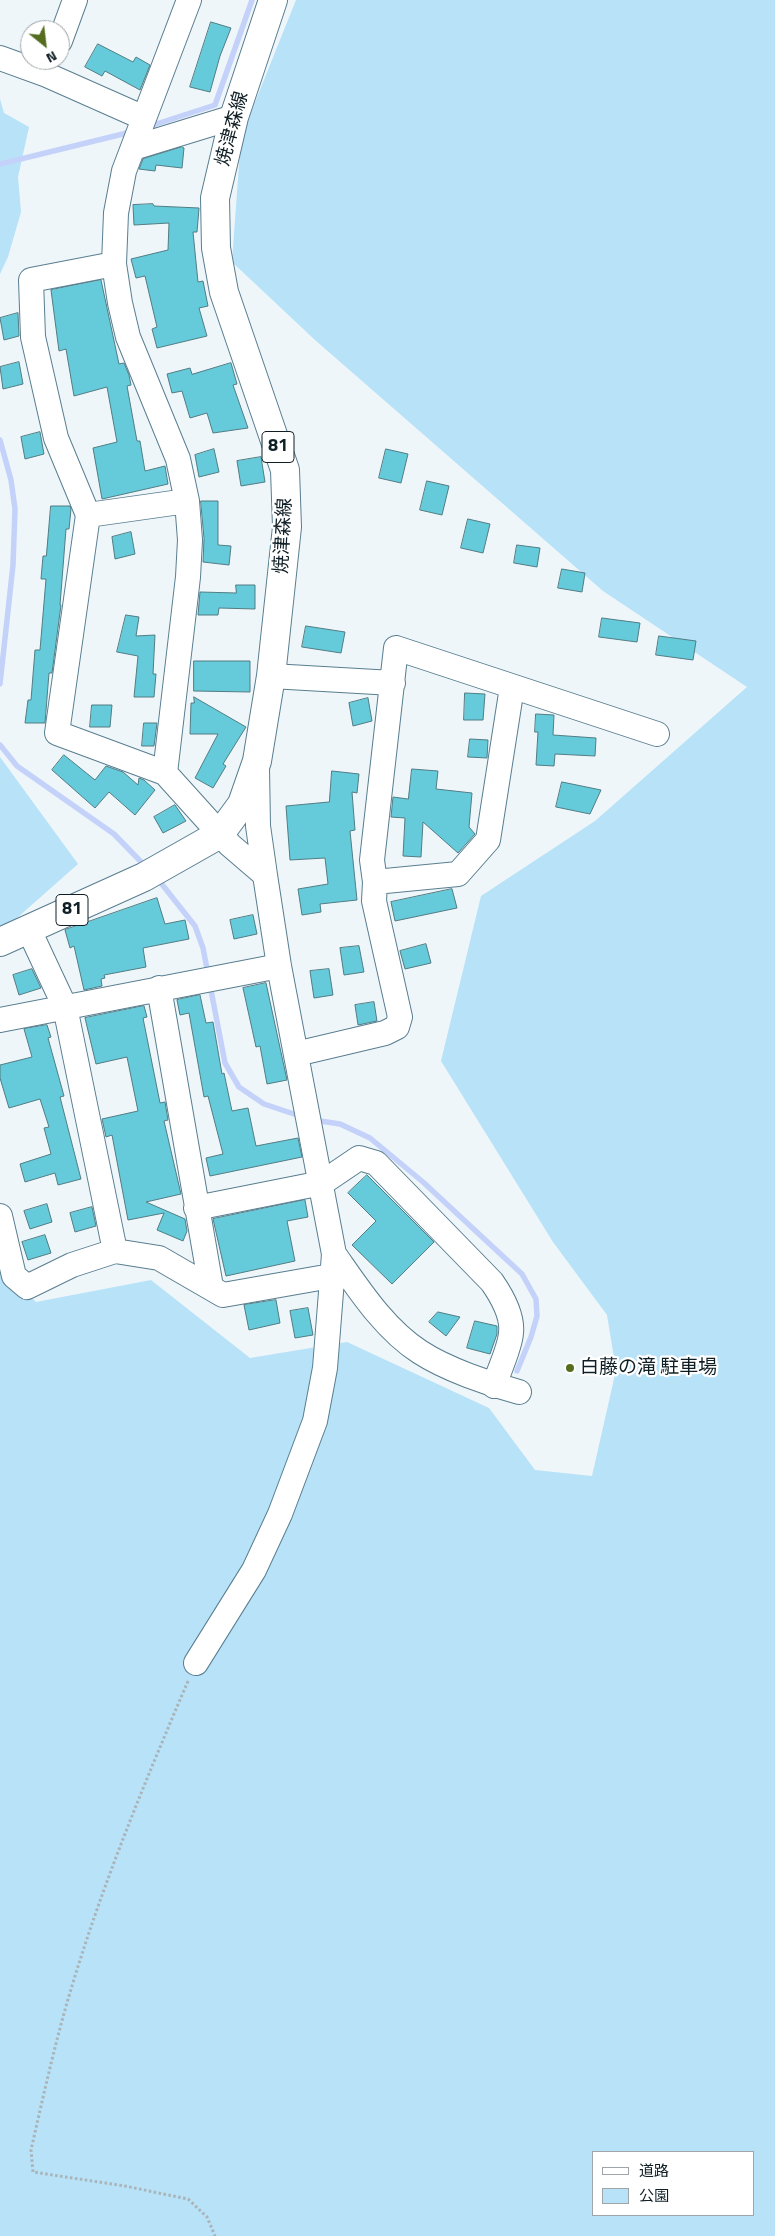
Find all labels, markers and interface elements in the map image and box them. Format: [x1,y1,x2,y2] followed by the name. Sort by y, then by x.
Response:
[20,20,70,70] north arrow
[43,46,61,69] text: N
[212,89,254,169] street label: 焼津森線
[262,432,294,462] road number: 81
[271,497,297,575] street label: 焼津森線
[56,894,88,926] road number: 81
[580,1357,717,1379] place label: 白藤の滝 駐車場
[564,1362,576,1374] marker: 白藤の滝 駐車場
[592,2151,755,2216] legend
[639,2159,669,2182] text: 道路
[639,2184,669,2207] text: 公園

